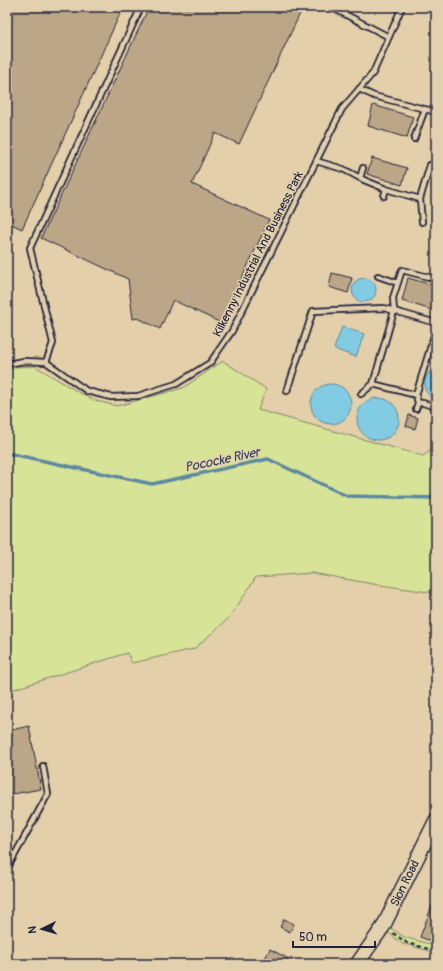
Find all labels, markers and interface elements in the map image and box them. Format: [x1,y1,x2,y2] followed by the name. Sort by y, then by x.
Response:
[210,169,307,340] street label: Kilkenny Industrial And Business Park
[183,444,263,476] water label: Pococke River
[387,858,423,909] street label: Sion Road
[22,909,62,949] north arrow
[293,923,375,949] scale bar
[26,925,39,934] text: N
[299,930,327,945] text: 50 m

